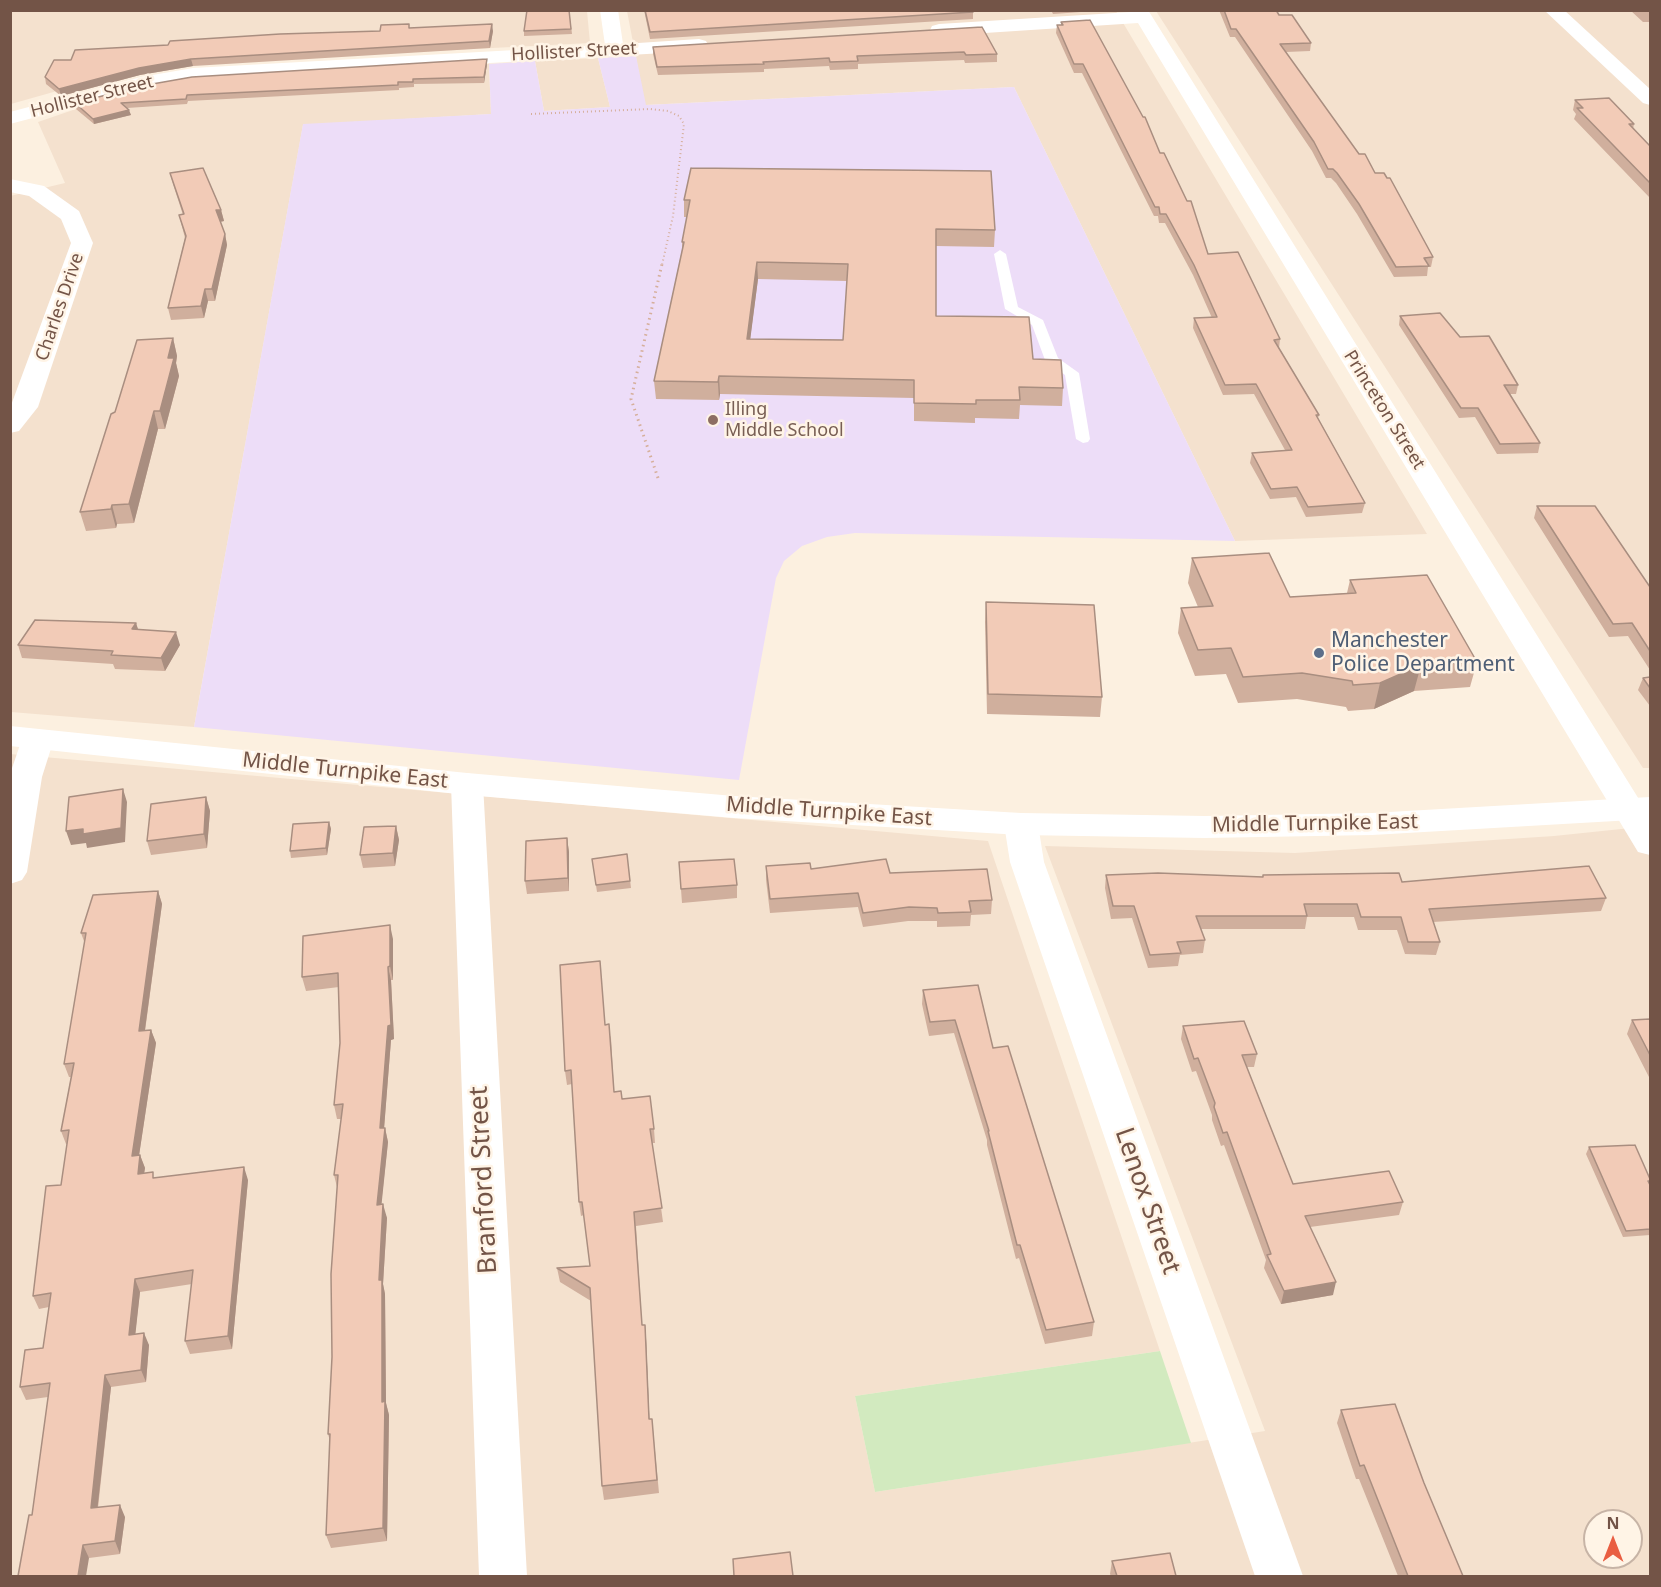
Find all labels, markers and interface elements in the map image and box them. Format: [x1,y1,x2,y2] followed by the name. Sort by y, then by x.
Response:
[511,38,637,66] street label: Hollister Street
[28,71,156,123] street label: Hollister Street
[31,250,89,364] street label: Charles Drive
[1339,346,1429,474] street label: Princeton Street
[725,399,844,442] place label: Illing Middle School
[706,413,720,427] marker: Illing Middle School
[1331,628,1515,678] place label: Manchester Police Department
[1312,646,1326,660] marker: Manchester Police Department
[241,748,449,794] street label: Middle Turnpike East
[725,792,933,832] street label: Middle Turnpike East
[1212,810,1418,838] street label: Middle Turnpike East
[464,1085,504,1275] street label: Branford Street
[1107,1124,1187,1278] street label: Lenox Street
[1583,1509,1643,1569] north arrow
[1606,1512,1620,1534] text: N

